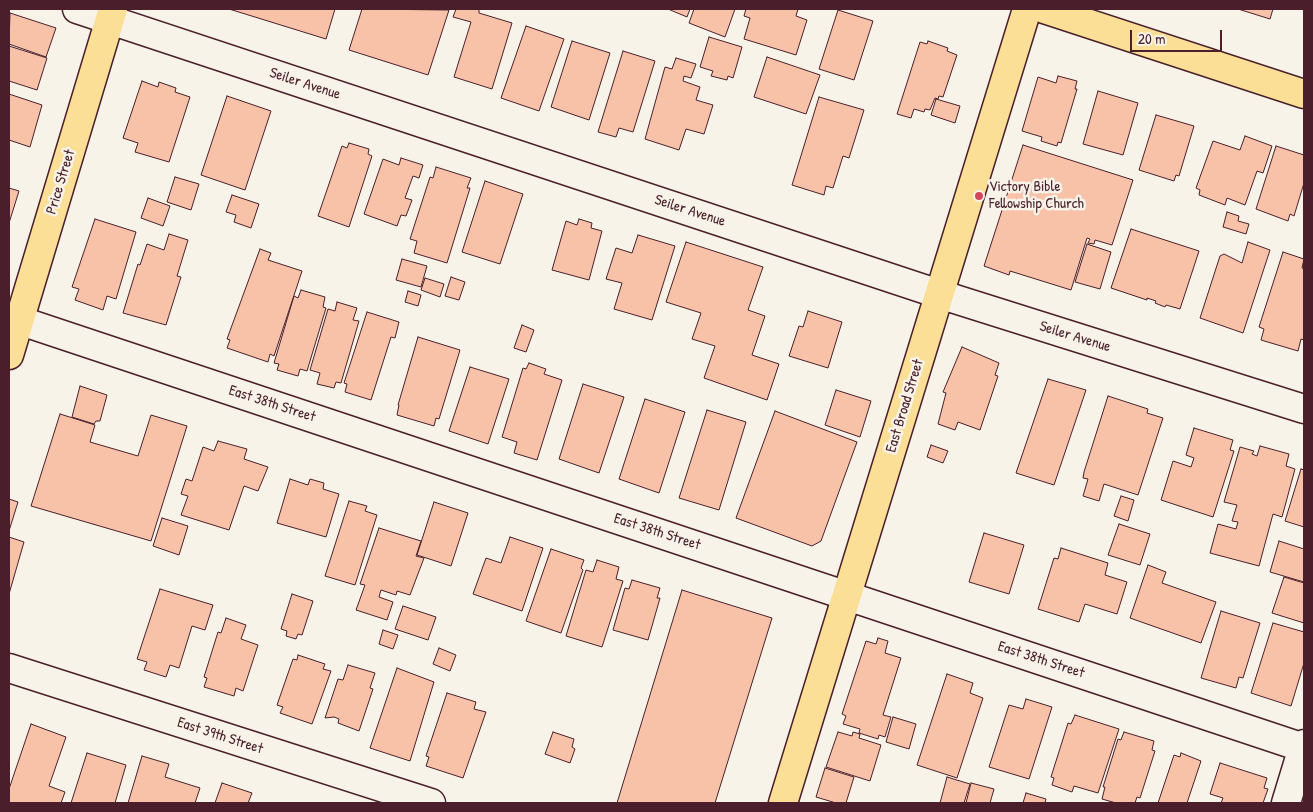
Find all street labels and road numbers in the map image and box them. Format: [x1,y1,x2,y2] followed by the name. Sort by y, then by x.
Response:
[267,64,343,104] street label: Seiler Avenue
[43,148,79,216] street label: Price Street
[652,191,728,231] street label: Seiler Avenue
[1037,318,1113,356] street label: Seiler Avenue
[882,357,928,455] street label: East Broad Street
[226,382,318,426] street label: East 38th Street
[611,510,703,554] street label: East 38th Street
[995,638,1087,682] street label: East 38th Street
[175,714,265,758] street label: East 39th Street

